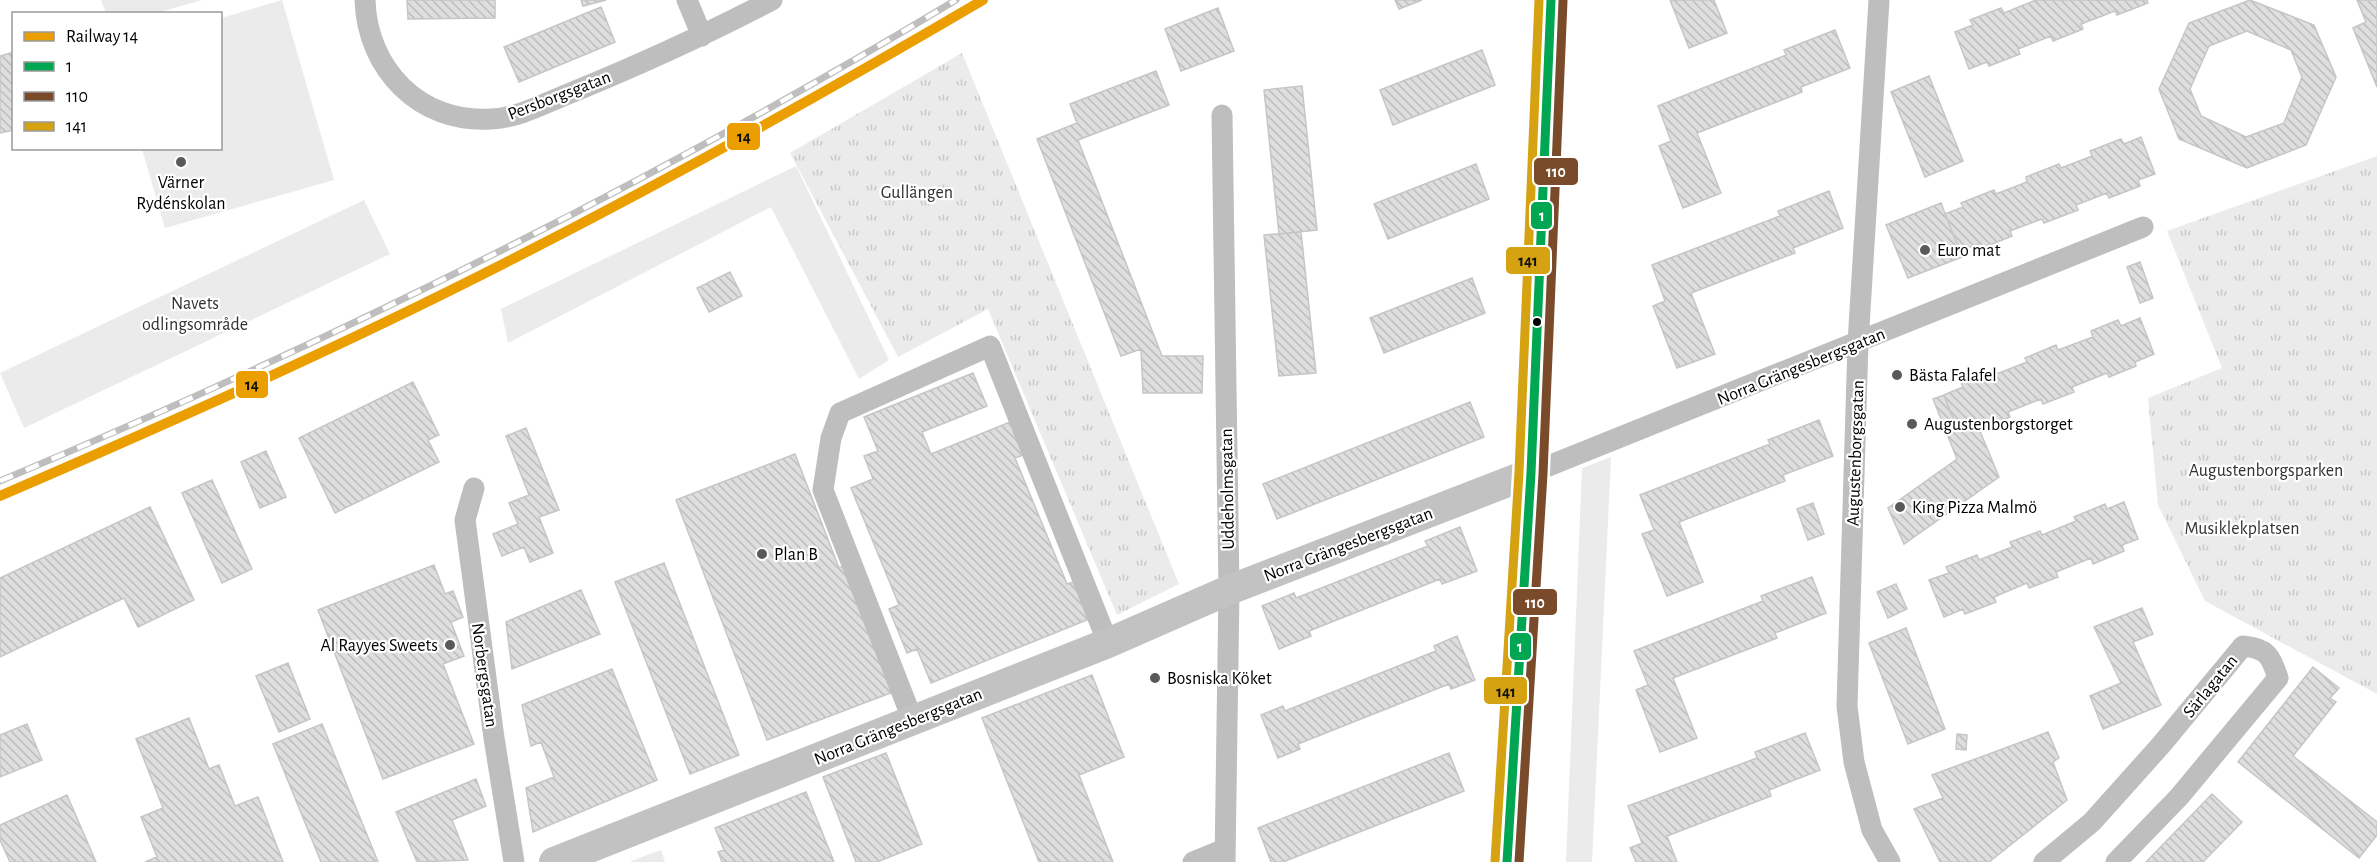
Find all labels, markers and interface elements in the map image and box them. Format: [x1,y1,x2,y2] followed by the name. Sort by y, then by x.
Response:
[12,12,222,150] legend
[66,28,139,46] text: Railway 14
[66,58,72,76] text: 1
[505,68,613,124] street label: Persborgsgatan
[66,88,88,106] text: 110
[66,118,87,136] text: 141
[726,122,761,151] line badge: 14
[737,129,751,145] text: 14
[174,155,188,169] marker: Värner Rydénskolan
[1533,157,1579,186] line badge: 110
[1546,164,1566,180] text: 110
[136,174,226,213] place label: Värner Rydénskolan
[881,184,953,202] park label: Gullängen
[1530,201,1553,230] line badge: 1
[1539,208,1545,224] text: 1
[1937,242,2001,260] place label: Euro mat
[1918,243,1932,257] marker: Euro mat
[1505,246,1551,275] line badge: 141
[1518,253,1538,269] text: 141
[142,295,248,334] park label: Navets odlingsområde
[1531,316,1543,328] unlabelled marker
[1715,325,1888,409] street label: Norra Grängesbergsgatan
[1909,367,1997,385] place label: Bästa Falafel
[1890,368,1904,382] marker: Bästa Falafel
[235,370,269,399] line badge: 14
[245,377,259,393] text: 14
[1844,380,1868,526] street label: Augustenborgsgatan
[1924,416,2073,434] place label: Augustenborgstorget
[1905,417,1919,431] marker: Augustenborgstorget
[1218,428,1238,550] street label: Uddeholmsgatan
[2189,462,2343,480] park label: Augustenborgsparken
[1912,499,2037,517] place label: King Pizza Malmö
[1893,500,1907,514] marker: King Pizza Malmö
[1261,504,1435,585] street label: Norra Grängesbergsgatan
[2184,520,2300,538] park label: Musiklekplatsen
[774,546,818,564] place label: Plan B
[755,547,769,561] marker: Plan B
[1512,588,1558,616] line badge: 110
[1525,595,1545,611] text: 110
[468,622,500,728] street label: Norbergsgatan
[1509,632,1532,661] line badge: 1
[320,637,438,655] place label: Al Rayyes Sweets
[443,638,457,652] marker: Al Rayyes Sweets
[1517,639,1523,655] text: 1
[2180,652,2241,721] street label: Särlagatan
[1167,670,1272,688] place label: Bosniska Köket
[1148,671,1162,685] marker: Bosniska Köket
[1483,676,1528,705] line badge: 141
[1496,684,1516,700] text: 141
[812,685,985,769] street label: Norra Grängesbergsgatan

